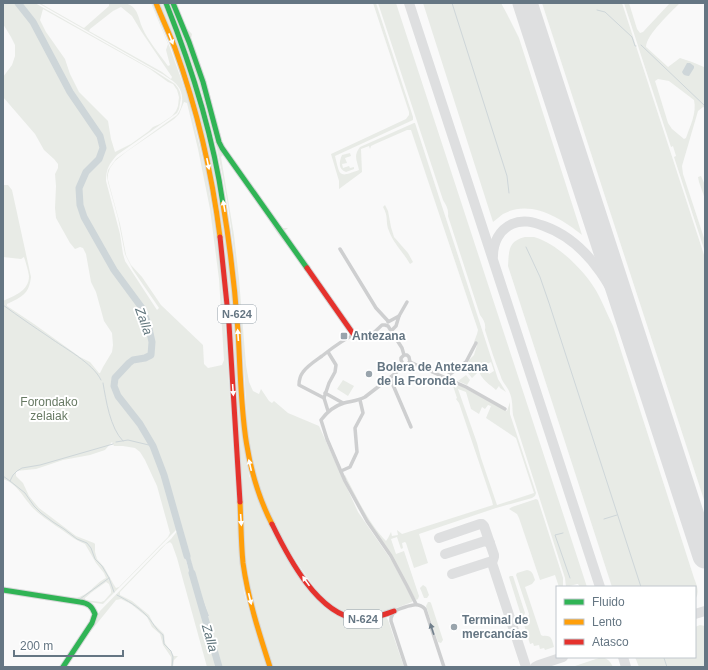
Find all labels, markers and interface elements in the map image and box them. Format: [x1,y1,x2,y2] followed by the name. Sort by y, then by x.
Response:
[169,34,175,46] one-way arrow
[205,158,211,170] one-way arrow
[221,200,227,212] one-way arrow
[132,304,156,337] water label: Zalla
[218,305,256,323] road number: N-624
[234,329,241,341] one-way arrow
[352,329,406,343] place label: Antezana
[339,331,349,341] marker: Antezana
[377,360,488,388] place label: Bolera de Antezana de la Foronda
[364,369,374,379] marker: Bolera de Antezana de la Foronda
[229,384,236,396] one-way arrow
[20,395,78,423] park label: Forondako zelaiak
[246,458,252,471] one-way arrow
[237,514,244,526] one-way arrow
[302,575,310,586] one-way arrow
[556,586,696,658] legend
[247,593,253,605] one-way arrow
[592,595,625,609] text: Fluido
[344,610,382,628] road number: N-624
[462,613,529,641] place label: Terminal de mercancías
[592,615,622,629] text: Lento
[199,621,221,654] water label: Zalla
[449,622,459,632] marker: Terminal de mercancías
[429,623,435,635] one-way arrow
[14,632,123,658] scale bar
[592,635,629,649] text: Atasco
[20,639,53,653] text: 200 m

